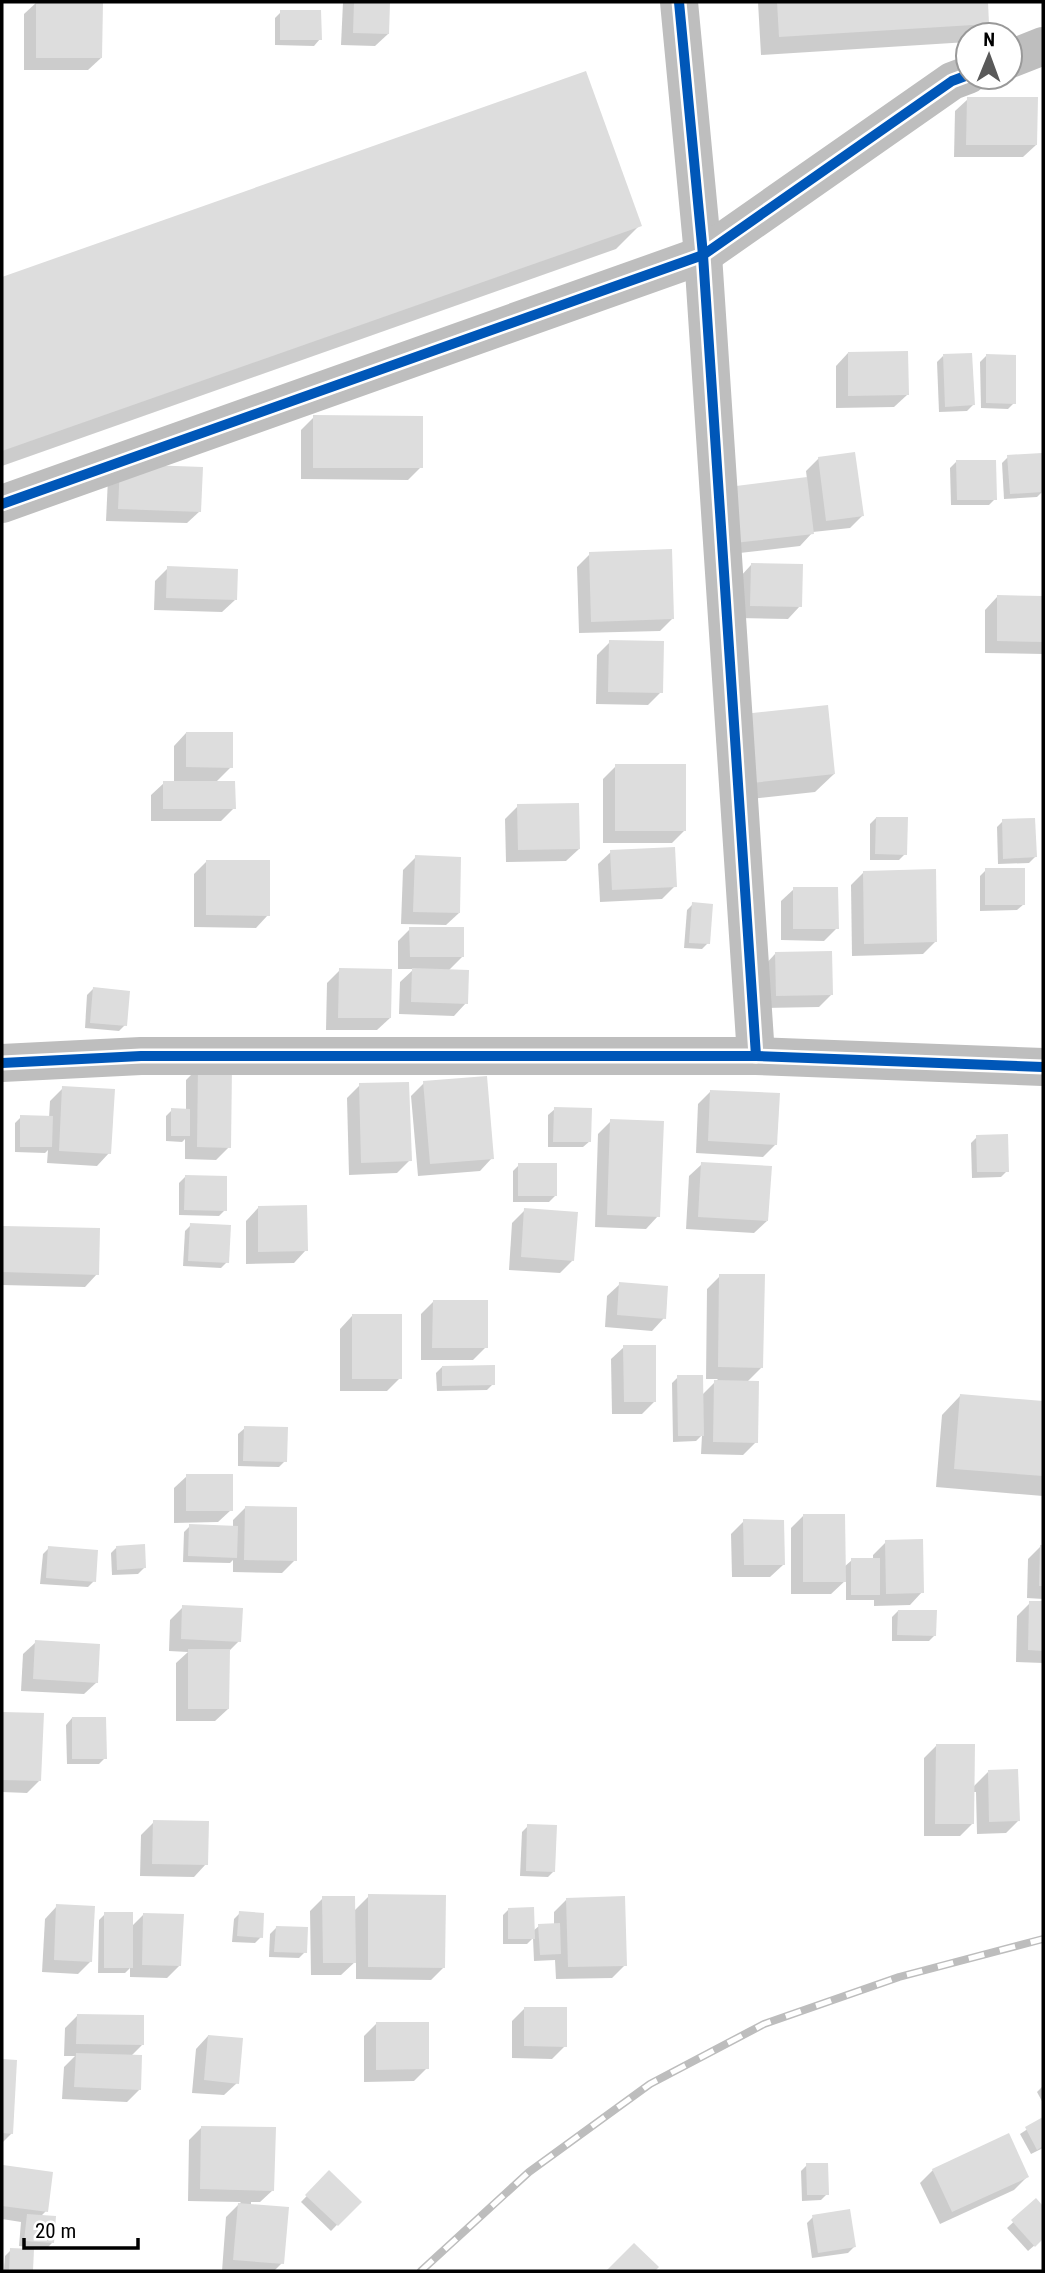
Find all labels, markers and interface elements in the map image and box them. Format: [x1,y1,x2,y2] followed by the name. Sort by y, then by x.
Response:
[954,21,1024,91] north arrow
[983,28,995,51] text: N
[24,2206,138,2250] scale bar
[35,2219,76,2243] text: 20 m

